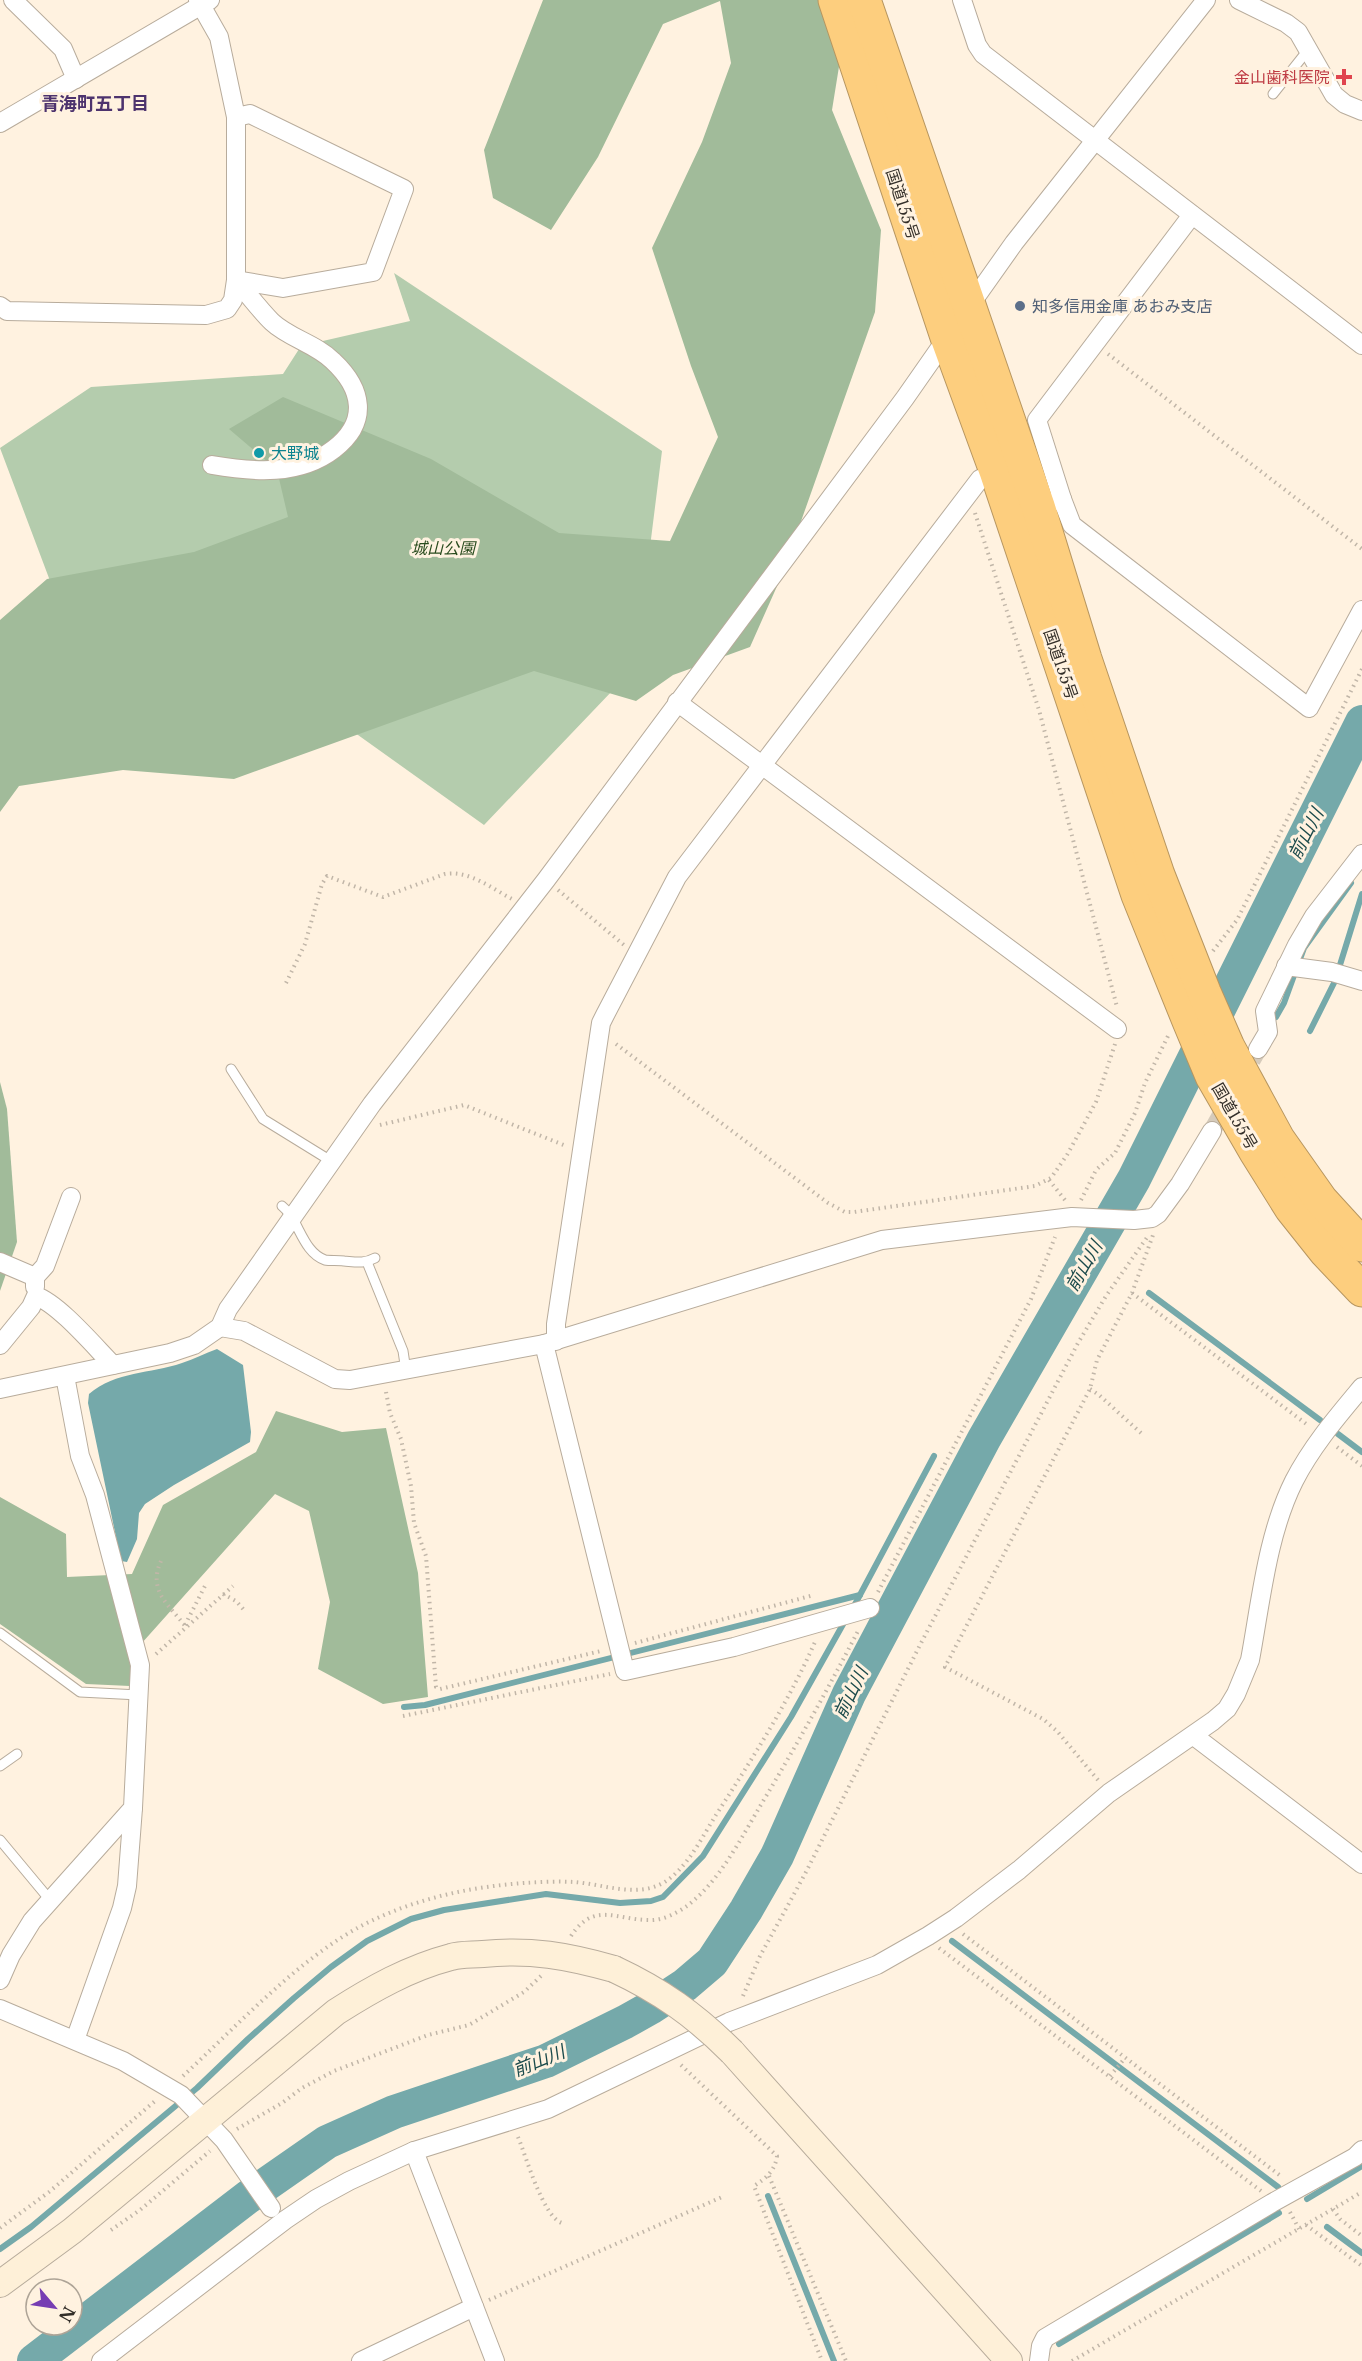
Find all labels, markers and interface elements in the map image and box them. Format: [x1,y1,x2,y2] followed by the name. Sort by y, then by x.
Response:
[1234,67,1330,87] place label: 金山歯科医院
[1335,68,1353,86] marker: 金山歯科医院
[41,93,149,115] district label: 青海町五丁目
[882,166,924,242] street label: 国道155号
[1032,296,1213,316] place label: 知多信用金庫 あおみ支店
[1013,299,1027,313] marker: 知多信用金庫 あおみ支店
[271,443,319,463] place label: 大野城
[252,446,266,460] marker: 大野城
[411,538,477,558] park label: 城山公園
[1040,626,1082,702] street label: 国道155号
[1284,803,1329,863] water label: 前山川
[1208,1079,1262,1153] street label: 国道155号
[1061,1235,1108,1295] water label: 前山川
[829,1662,874,1722] water label: 前山川
[510,2040,570,2081] water label: 前山川
[24,2277,84,2337] north arrow
[55,2303,80,2326] text: N

